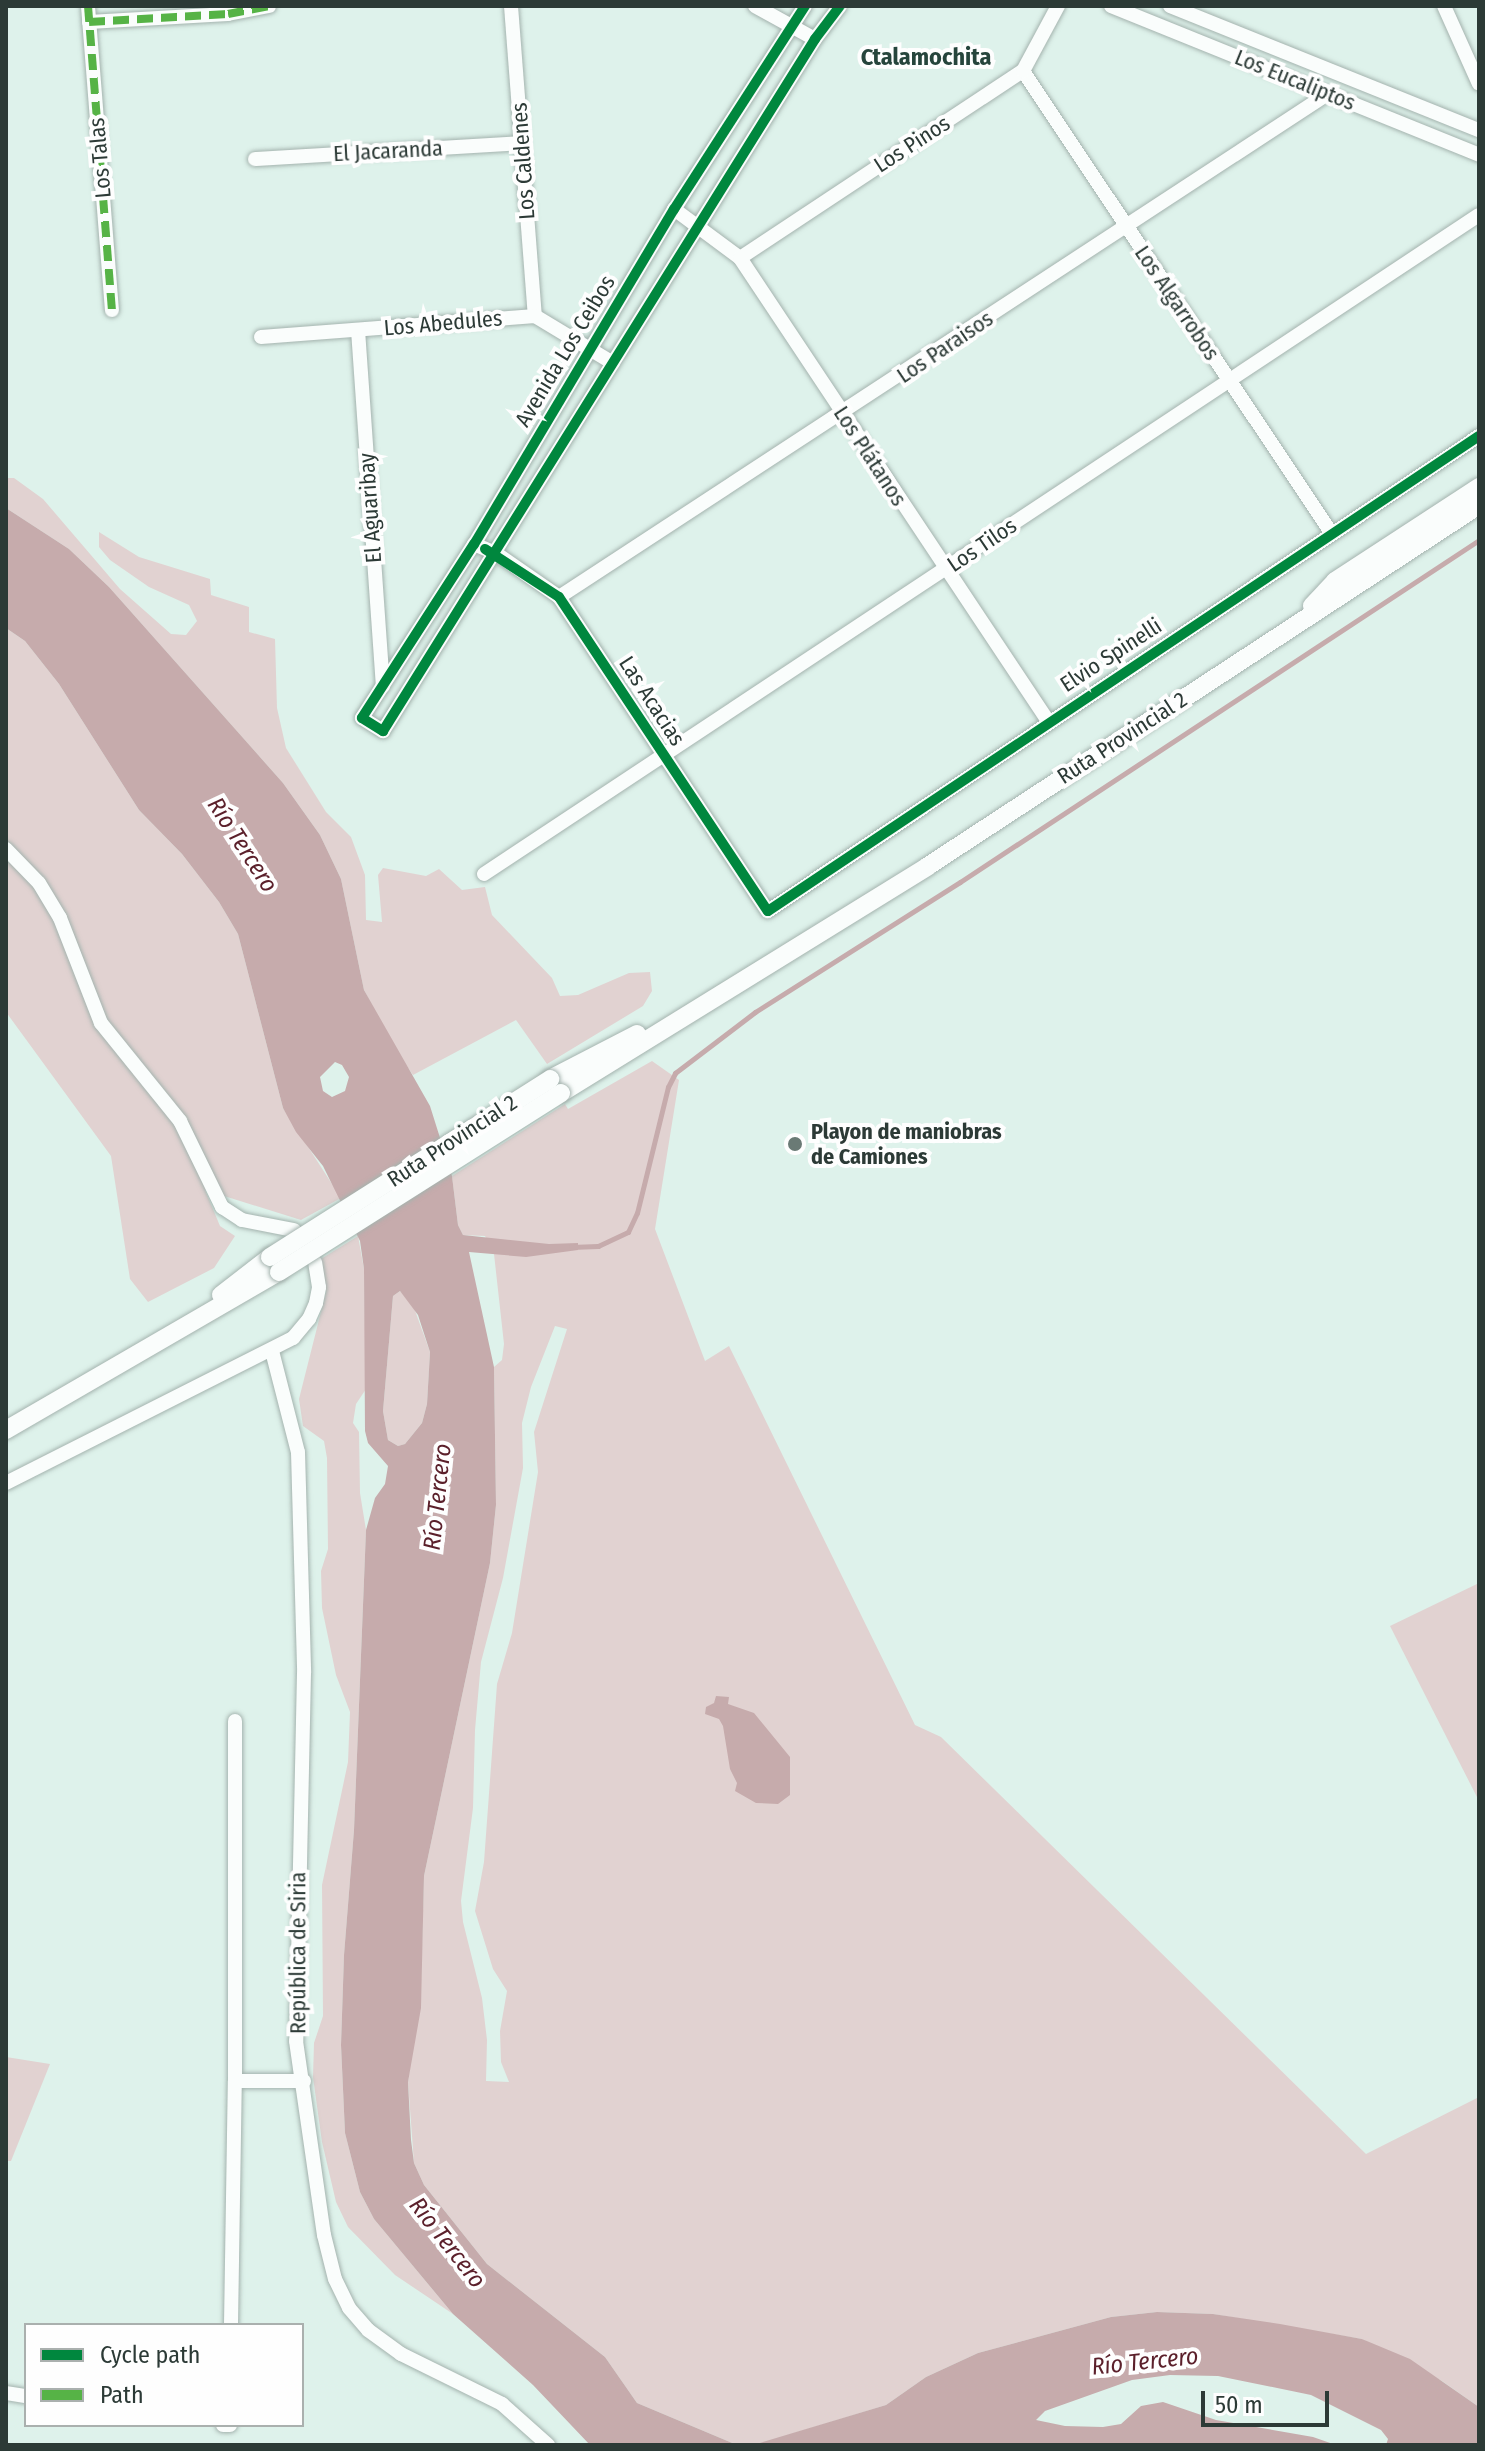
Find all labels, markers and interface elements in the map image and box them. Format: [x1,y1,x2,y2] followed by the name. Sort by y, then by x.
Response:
[861,44,991,72] district label: Ctalamochita
[1231,44,1359,116] street label: Los Eucaliptos
[506,102,540,220] street label: Los Caldenes
[869,110,955,178] street label: Los Pinos
[83,117,117,199] street label: Los Talas
[332,135,444,167] street label: El Jacaranda
[1129,241,1225,365] street label: Los Algarrobos
[509,270,621,432] street label: Avenida Los Ceibos
[383,305,503,341] street label: Los Abedules
[892,305,998,389] street label: Los Paraisos
[828,401,912,511] street label: Los Plátanos
[353,452,387,564] street label: El Aguaribay
[942,512,1022,578] street label: Los Tilos
[1055,612,1167,698] street label: Elvio Spinelli
[613,651,691,751] street label: Las Acacias
[1052,686,1192,790] street label: Ruta Provincial 2
[201,792,283,898] water label: Río Tercero
[382,1089,522,1193] street label: Ruta Provincial 2
[811,1118,1002,1170] place label: Playon de maniobras de Camiones
[786,1135,804,1153] marker: Playon de maniobras de Camiones
[418,1442,458,1552] water label: Río Tercero
[285,1872,311,2034] street label: República de Siria
[403,2192,491,2294] water label: Río Tercero
[24,2323,304,2427] legend
[100,2341,200,2369] text: Cycle path
[1090,2342,1200,2382] water label: Río Tercero
[1205,2375,1333,2425] scale bar
[100,2381,144,2409] text: Path
[1215,2391,1263,2419] text: 50 m

